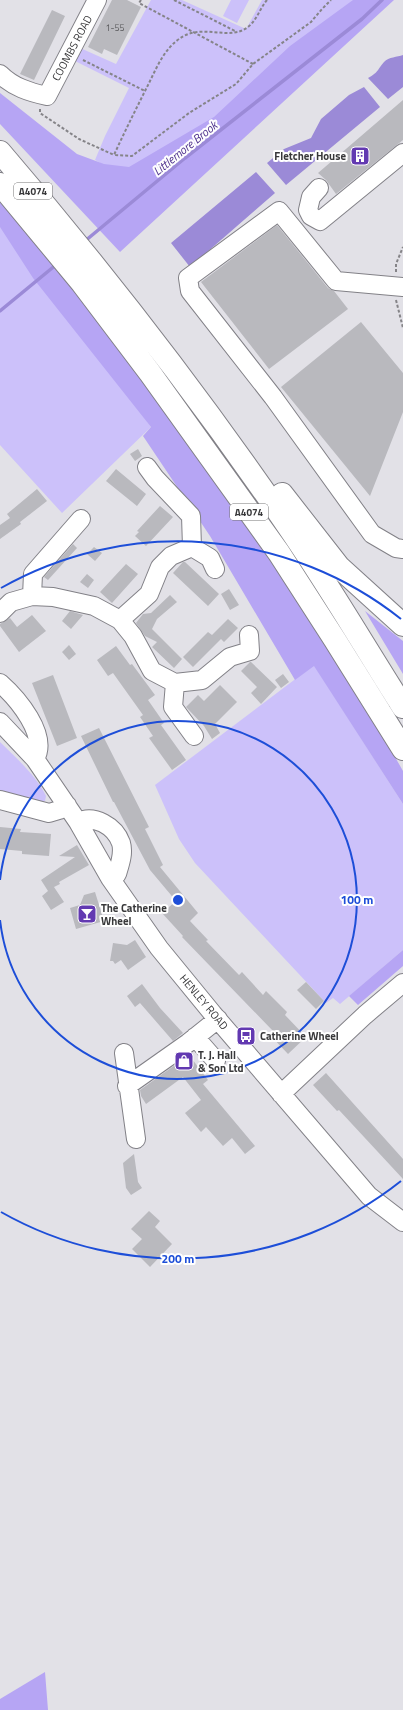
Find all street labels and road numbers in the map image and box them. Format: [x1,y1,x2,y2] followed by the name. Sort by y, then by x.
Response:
[48,12,96,84] street label: COOMBS ROAD
[14,183,52,199] road number: A4074
[230,504,268,520] road number: A4074
[176,971,232,1033] street label: HENLEY ROAD

